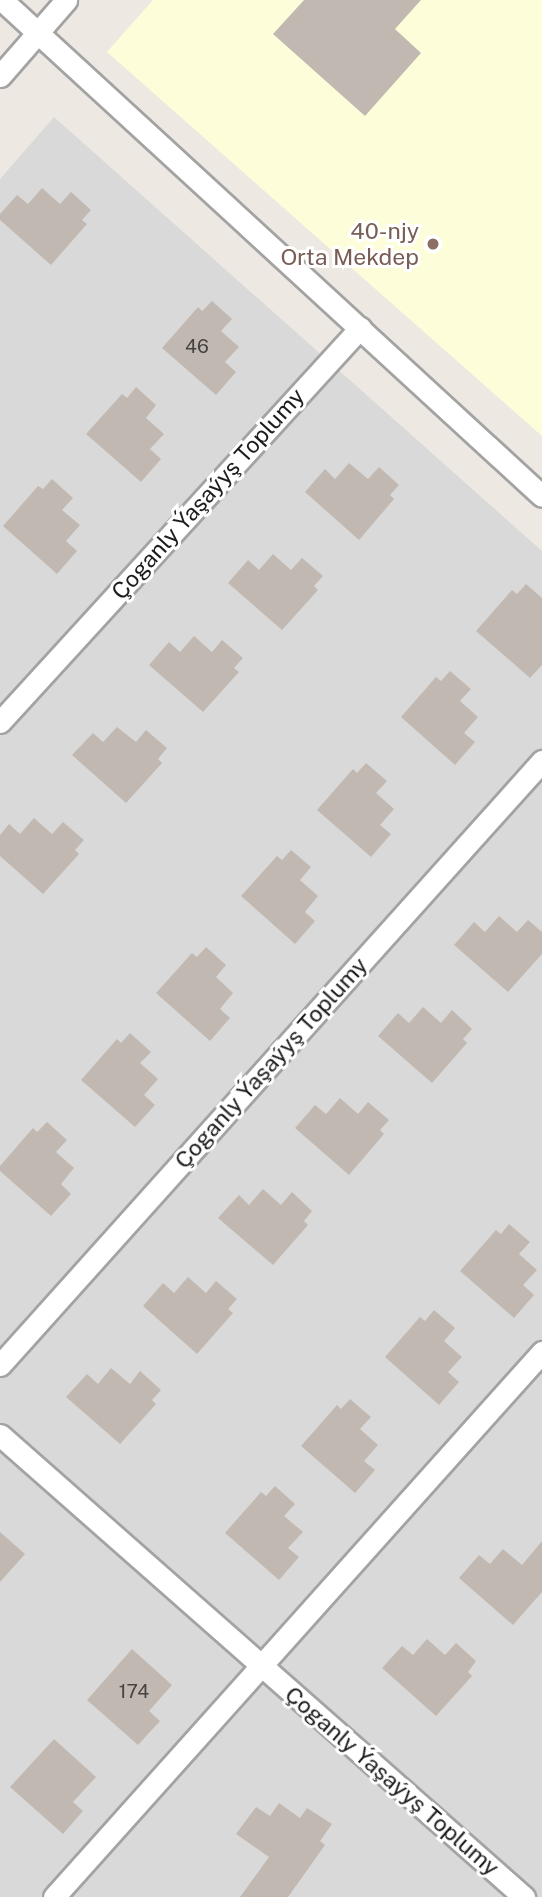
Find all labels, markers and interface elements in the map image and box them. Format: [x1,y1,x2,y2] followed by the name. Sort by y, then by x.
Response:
[280,217,419,271] place label: 40-njy Orta Mekdep
[425,236,441,252] marker: 40-njy Orta Mekdep
[185,336,209,358] house number: 46
[106,383,310,605] street label: Çoganly Ýaşaýyş Toplumy
[169,952,373,1174] street label: Çoganly Ýaşaýyş Toplumy
[279,1680,505,1882] street label: Çoganly Ýaşaýyş Toplumy
[119,1681,149,1703] house number: 174

